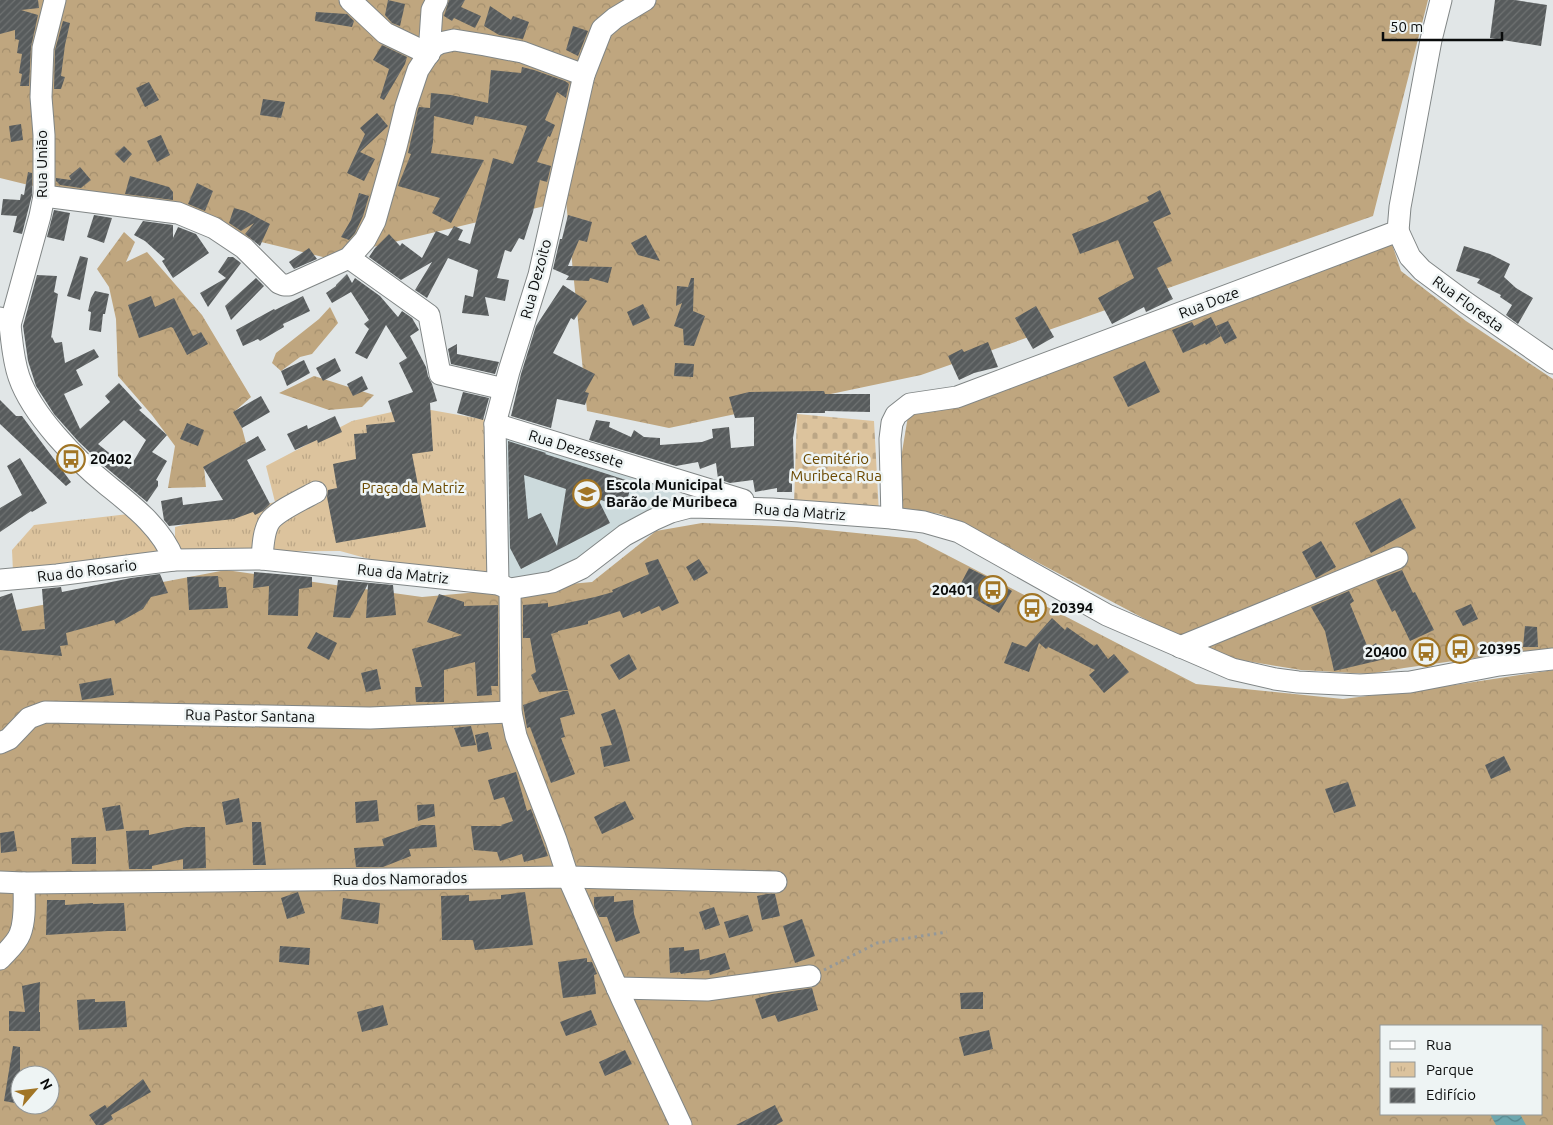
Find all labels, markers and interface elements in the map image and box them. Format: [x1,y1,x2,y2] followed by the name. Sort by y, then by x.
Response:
[1383,10,1502,42] scale bar
[1390,18,1423,35] text: 50 m
[33,130,50,198] street label: Rua União
[517,237,554,321] street label: Rua Dezoito
[1429,272,1507,335] street label: Rua Floresta
[1176,283,1241,322] street label: Rua Doze
[527,426,626,471] street label: Rua Dezessete
[56,444,86,474] bus stop icon: 20402
[90,450,132,467] place label: 20402
[790,450,882,484] park label: Cemitério Muribeca Rua
[606,476,737,510] place label: Escola Municipal Barão de Muribeca
[361,479,465,496] park label: Praça da Matriz
[572,479,602,509] school or university icon: Escola Municipal Barão de Muribeca
[754,500,847,523] street label: Rua da Matriz
[36,556,138,585] street label: Rua do Rosario
[356,560,450,587] street label: Rua da Matriz
[978,575,1008,605] bus stop icon: 20401
[932,581,974,598] place label: 20401
[1017,593,1047,623] bus stop icon: 20394
[1051,599,1093,616] place label: 20394
[1445,634,1475,664] bus stop icon: 20395
[1411,637,1441,667] bus stop icon: 20400
[1479,640,1521,657] place label: 20395
[1365,643,1407,660] place label: 20400
[185,706,315,725] street label: Rua Pastor Santana
[333,869,467,888] street label: Rua dos Namorados
[1380,1025,1543,1115] legend
[1426,1036,1452,1053] text: Rua
[1426,1061,1474,1078] text: Parque
[10,1065,60,1115] north arrow
[37,1076,56,1092] text: N
[1426,1086,1476,1103] text: Edifício

